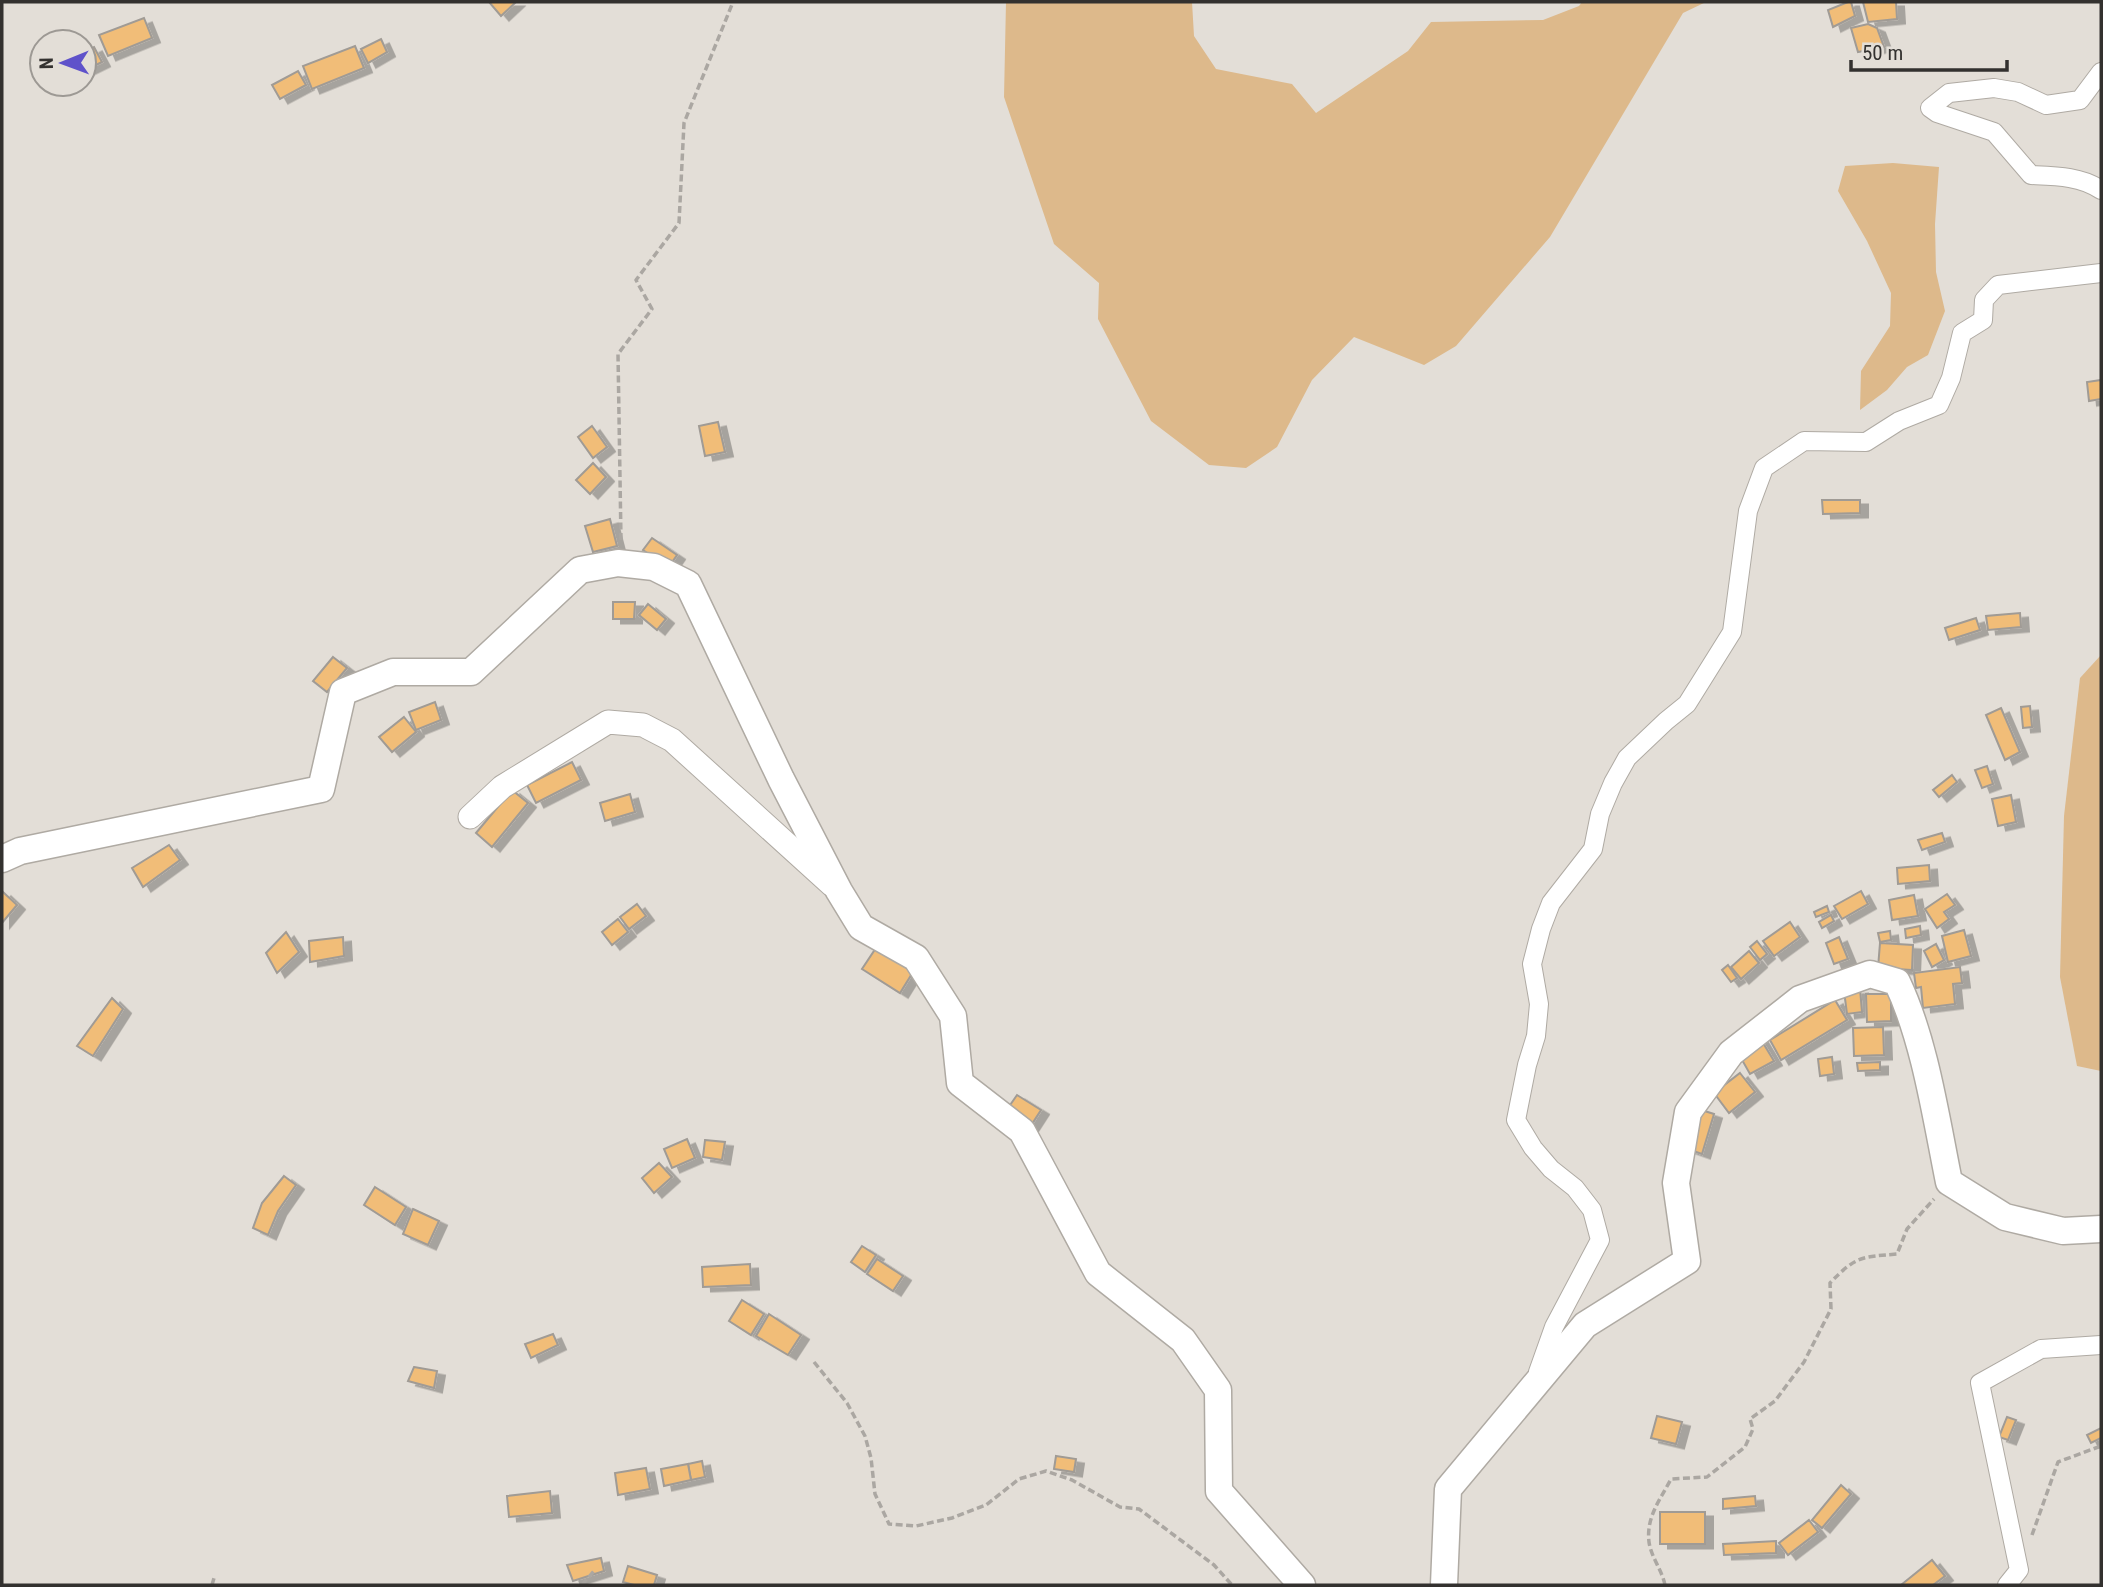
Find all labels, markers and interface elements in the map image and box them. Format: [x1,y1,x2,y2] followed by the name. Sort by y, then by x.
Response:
[28,28,98,98] north arrow
[1851,28,2007,72] scale bar
[1862,41,1903,65] text: 50 m
[35,57,58,69] text: N

